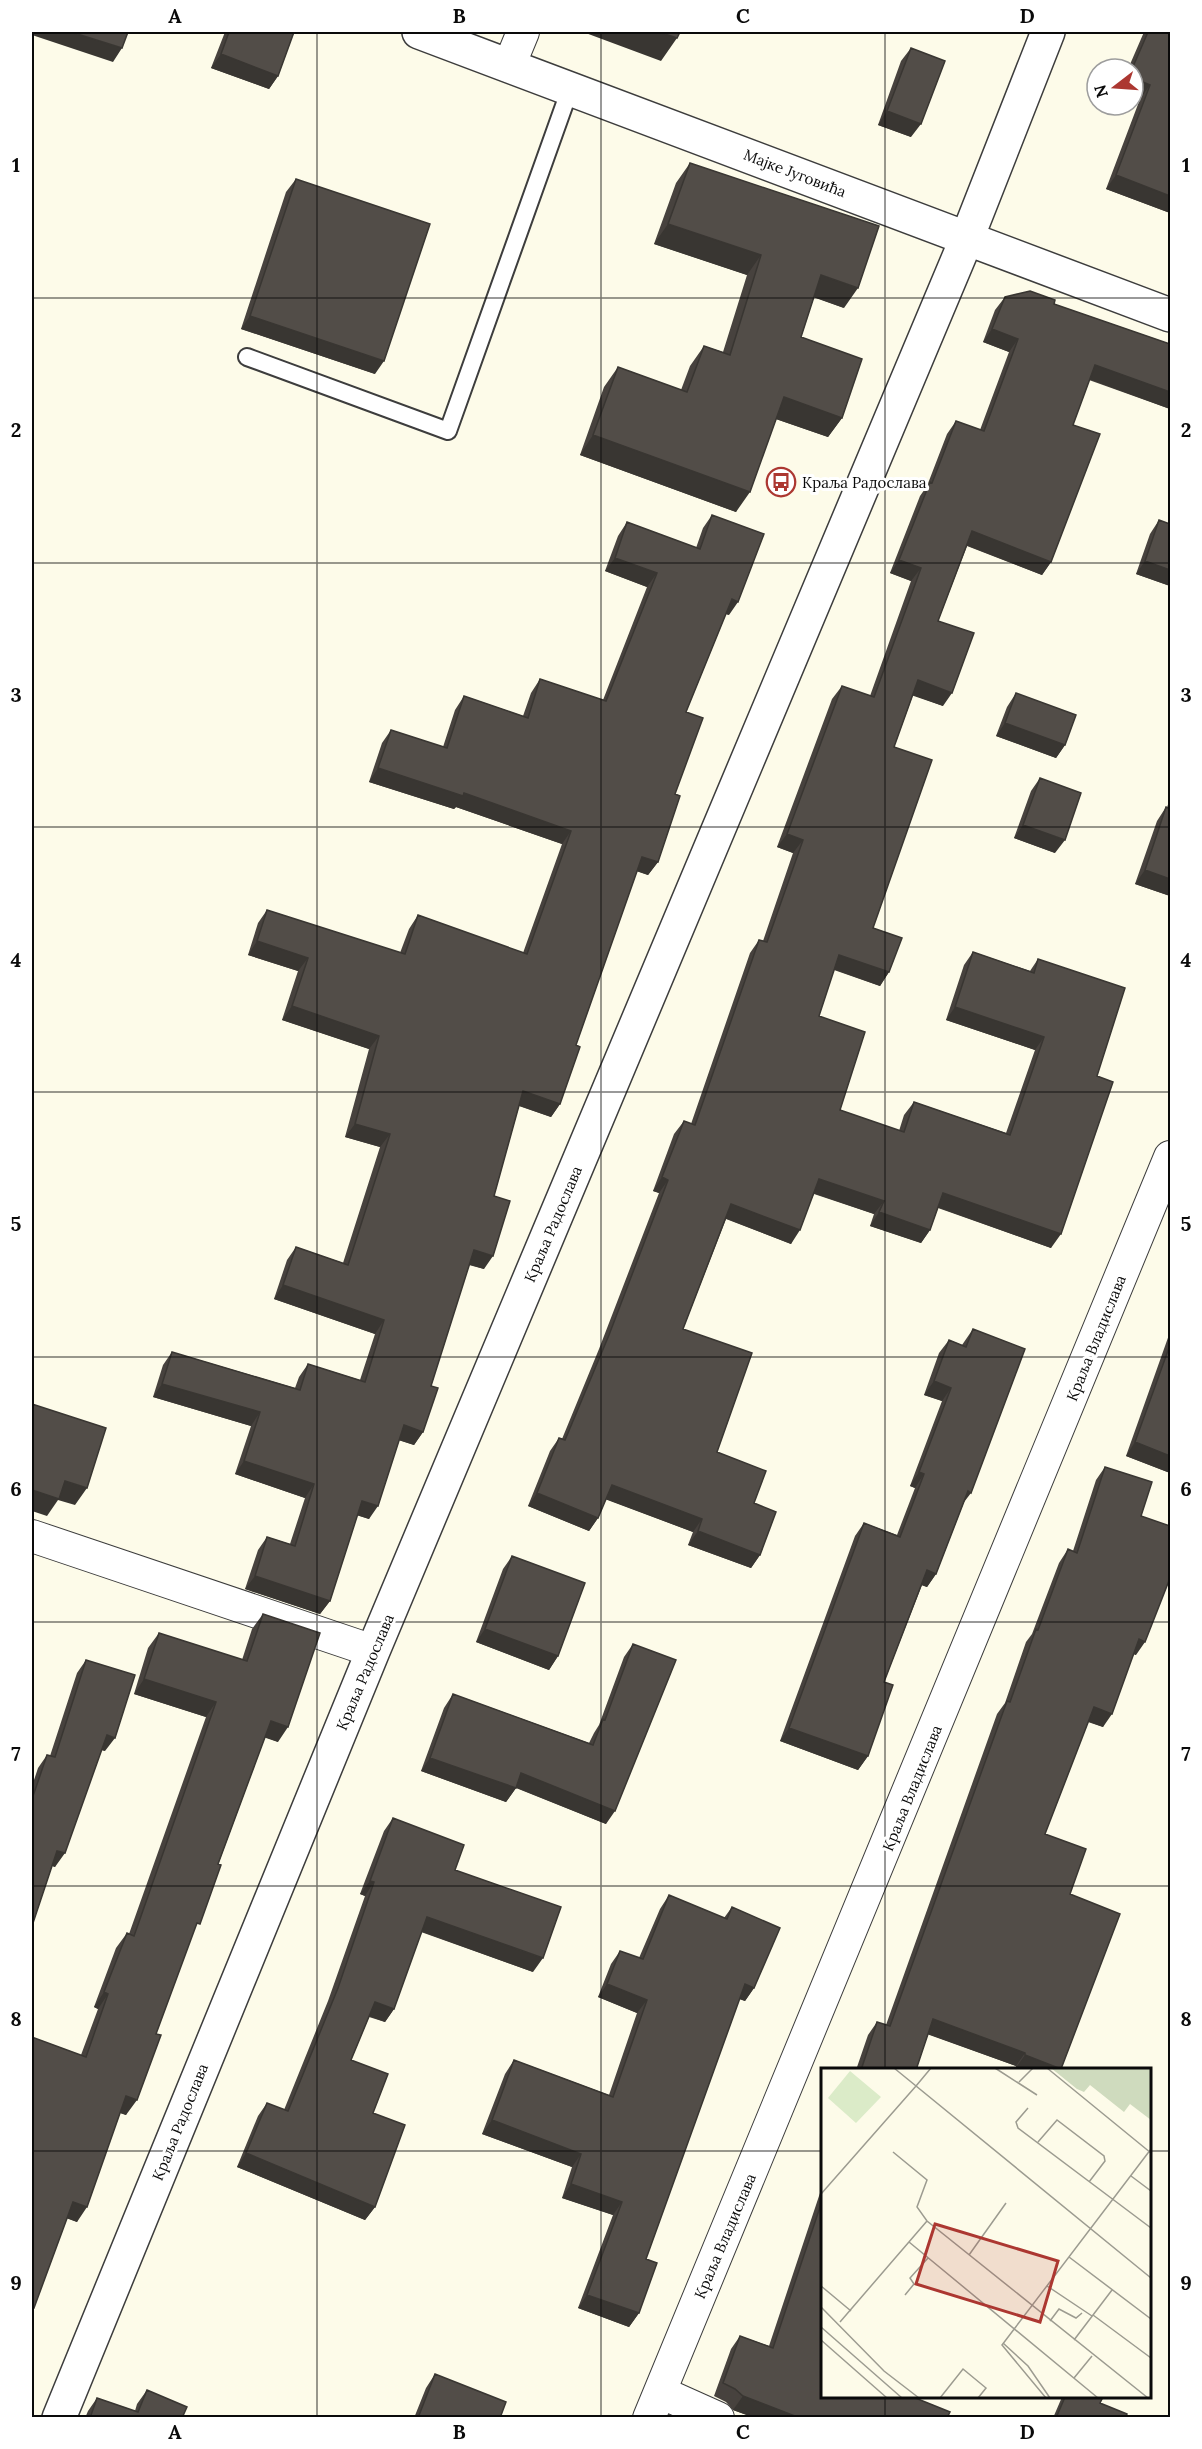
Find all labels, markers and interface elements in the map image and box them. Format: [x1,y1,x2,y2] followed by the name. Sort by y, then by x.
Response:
[168,3,182,28] text: A
[452,3,466,28] text: B
[736,3,750,28] text: C
[1019,3,1035,28] text: D
[1085,57,1145,117] north arrow
[1089,83,1112,100] text: N
[741,145,849,201] street label: Мајке Југовића
[12,152,20,177] text: 1
[1182,152,1190,177] text: 1
[11,417,21,442] text: 2
[1181,417,1191,442] text: 2
[765,466,797,498] bus stop icon: Краља Радослава
[802,473,927,492] place label: Краља Радослава
[10,682,22,707] text: 3
[1180,682,1192,707] text: 3
[11,947,22,972] text: 4
[1181,947,1192,972] text: 4
[520,1163,586,1285] street label: Краља Радослава
[11,1211,22,1236] text: 5
[1181,1211,1192,1236] text: 5
[1062,1272,1130,1404] street label: Краља Владислава
[10,1476,22,1501] text: 6
[1180,1476,1192,1501] text: 6
[332,1611,398,1733] street label: Краља Радослава
[878,1722,946,1854] street label: Краља Владислава
[11,1741,21,1766] text: 7
[1181,1741,1191,1766] text: 7
[10,2006,22,2031] text: 8
[1180,2006,1192,2031] text: 8
[148,2060,212,2183] street label: Краља Радослава
[821,2068,1151,2398] inset map
[690,2170,760,2302] street label: Краља Владислава
[10,2270,22,2295] text: 9
[1180,2270,1192,2295] text: 9
[168,2419,182,2444] text: A
[452,2419,466,2444] text: B
[736,2419,750,2444] text: C
[1019,2419,1035,2444] text: D

